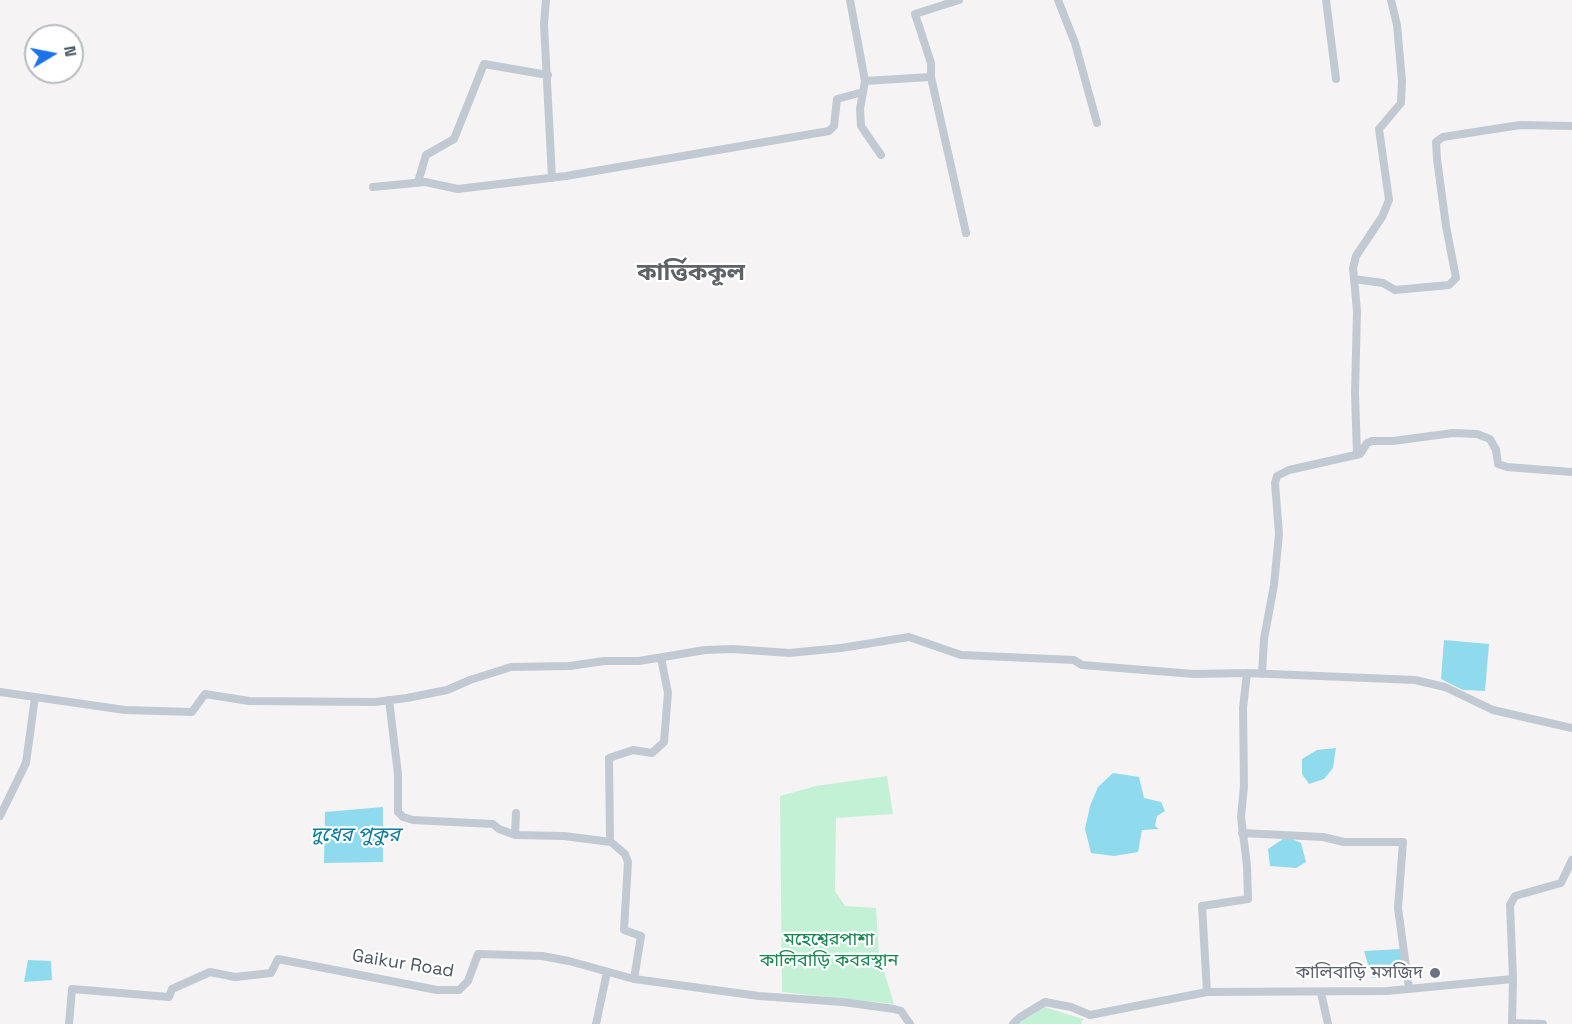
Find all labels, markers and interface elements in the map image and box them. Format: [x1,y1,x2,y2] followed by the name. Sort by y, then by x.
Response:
[24,24,84,84] north arrow
[59,44,82,58] text: N
[637,259,745,287] district label: কার্ত্তিককূল
[310,824,400,848] water label: দুধের পুকুর
[760,929,898,972] park label: মহেশ্বেরপাশা কালিবাড়ি কবরস্থান
[350,945,456,983] street label: Gaikur Road
[1296,962,1423,984] place label: কালিবাড়ি মসজিদ
[1428,966,1442,980] marker: কালিবাড়ি মসজিদ

